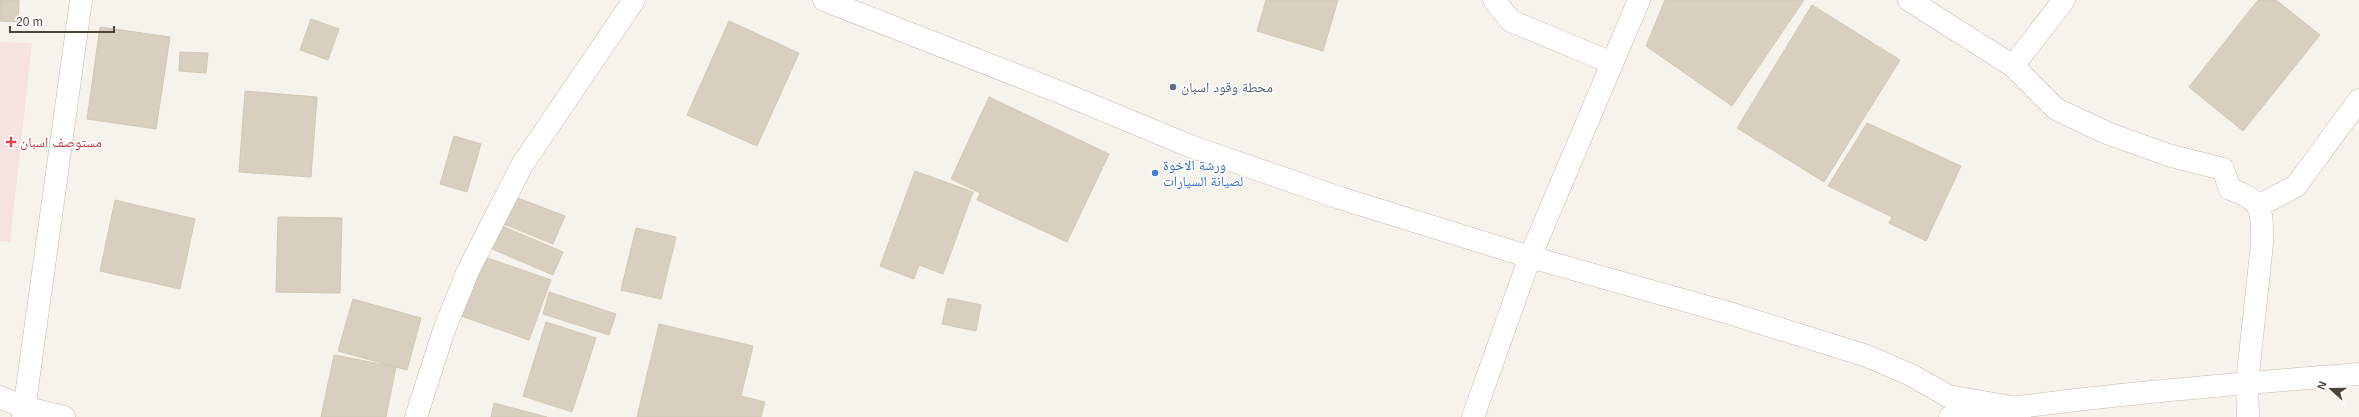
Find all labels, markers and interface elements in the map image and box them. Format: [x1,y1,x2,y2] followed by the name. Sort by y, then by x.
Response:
[10,8,114,34] scale bar
[16,15,43,29] text: 20 m
[1181,79,1273,96] place label: محطة وقود اسبان
[1168,82,1178,92] marker: محطة وقود اسبان
[20,134,102,151] place label: مستوصف اسبان
[5,136,17,148] marker: مستوصف اسبان
[1163,157,1243,190] place label: ورشة الاخوة لصيانة السيارات
[1150,168,1160,178] marker: ورشة الاخوة لصيانة السيارات
[2311,369,2351,409] north arrow
[2315,380,2329,391] text: N

